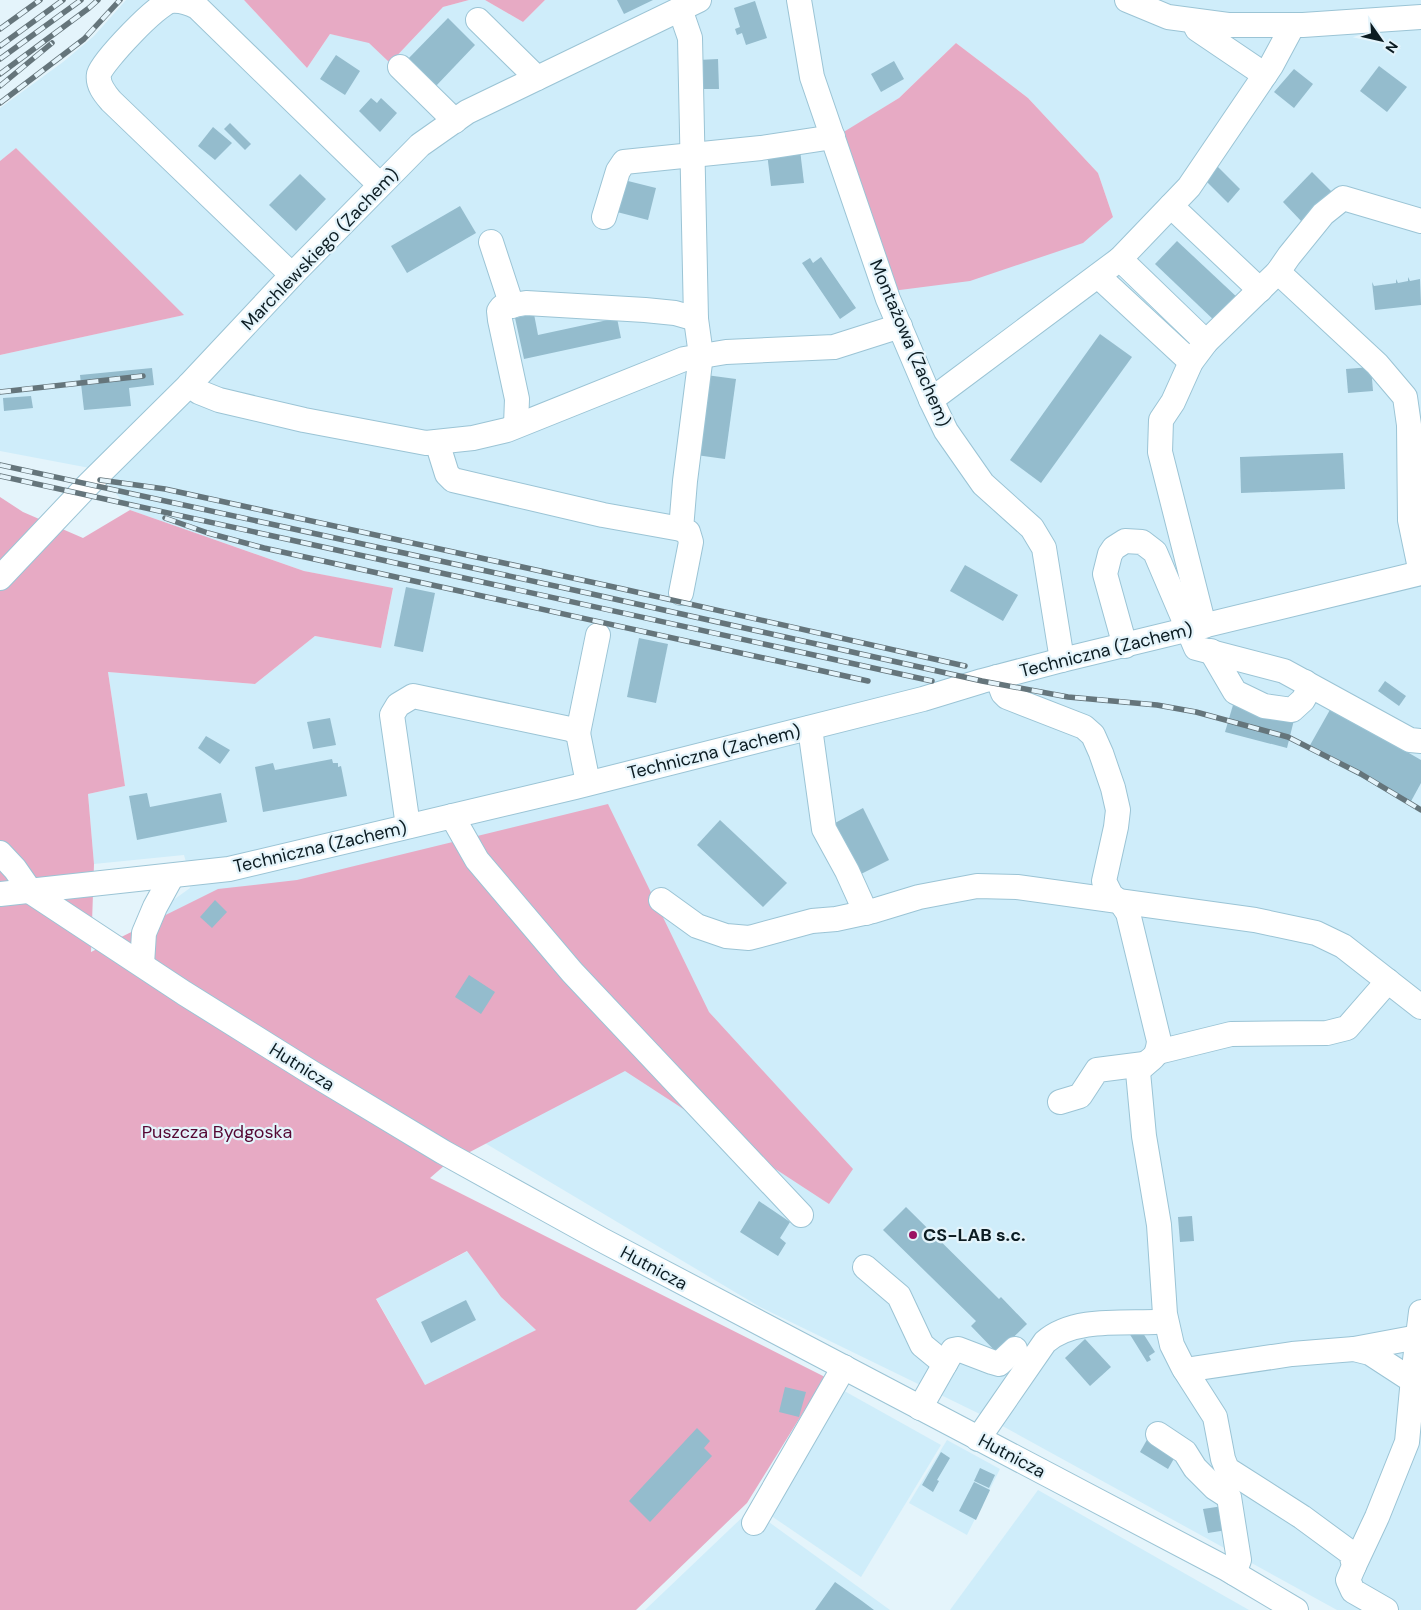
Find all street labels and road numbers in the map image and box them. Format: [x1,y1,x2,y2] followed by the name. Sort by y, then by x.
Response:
[236,163,404,335] street label: Marchlewskiego (Zachem)
[864,256,956,430] street label: Montażowa (Zachem)
[1017,617,1195,683] street label: Techniczna (Zachem)
[625,719,803,785] street label: Techniczna (Zachem)
[231,815,409,879] street label: Techniczna (Zachem)
[265,1038,339,1096] street label: Hutnicza
[616,1240,692,1296] street label: Hutnicza
[974,1428,1050,1484] street label: Hutnicza

